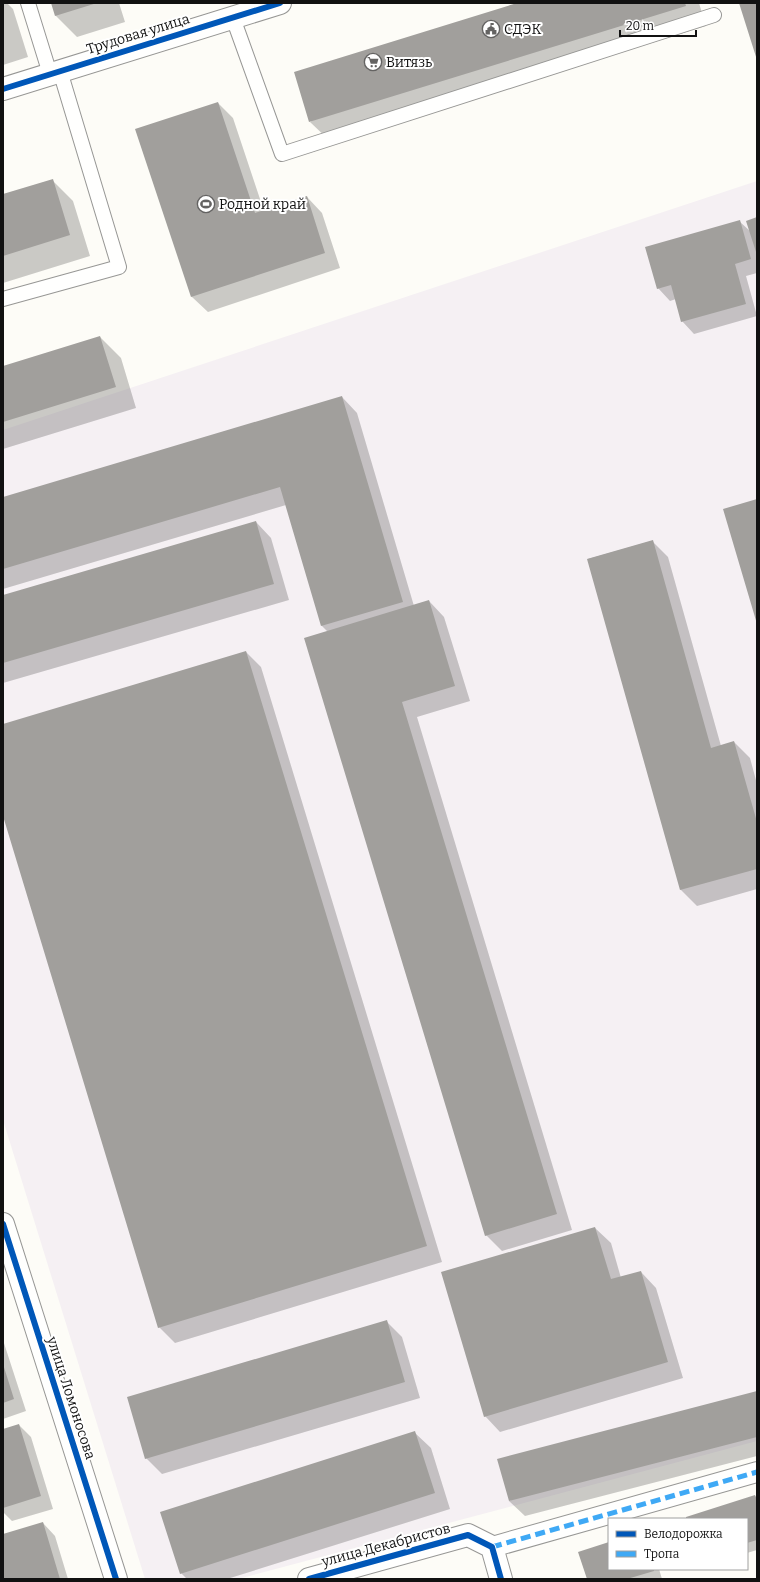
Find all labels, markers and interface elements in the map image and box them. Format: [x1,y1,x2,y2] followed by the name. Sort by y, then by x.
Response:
[84,10,192,58] street label: Трудовая улица
[620,12,696,38] scale bar
[481,19,501,39] public building icon: СДЭК
[626,19,655,33] text: 20 m
[504,21,541,38] place label: СДЭК
[363,52,383,72] supermarket icon: Витязь
[386,54,432,71] place label: Витязь
[196,194,216,214] sports icon: Родной край
[219,196,306,213] place label: Родной край
[43,1333,99,1462] street label: улица Ломоносова
[608,1518,748,1570] legend
[319,1520,452,1571] street label: улица Декабристов
[644,1527,723,1541] text: Велодорожка
[644,1547,680,1561] text: Тропа

